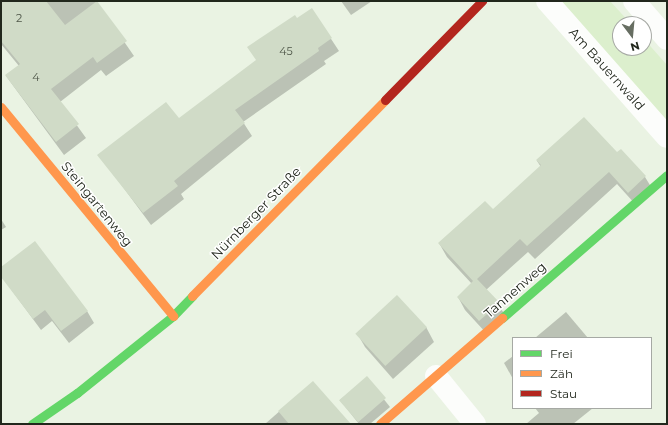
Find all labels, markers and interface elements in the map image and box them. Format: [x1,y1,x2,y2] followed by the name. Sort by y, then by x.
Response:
[16,11,22,25] house number: 2
[612,16,652,56] north arrow
[566,25,648,113] street label: Am Bauernwald
[629,39,641,55] text: N
[279,44,293,58] house number: 45
[32,70,40,84] house number: 4
[58,158,136,250] street label: Steingartenweg
[208,164,304,262] street label: Nürnberger Straße
[481,259,549,321] street label: Tannenweg
[512,337,652,409] legend
[550,346,573,361] text: Frei
[550,366,573,381] text: Zäh
[550,386,577,401] text: Stau

